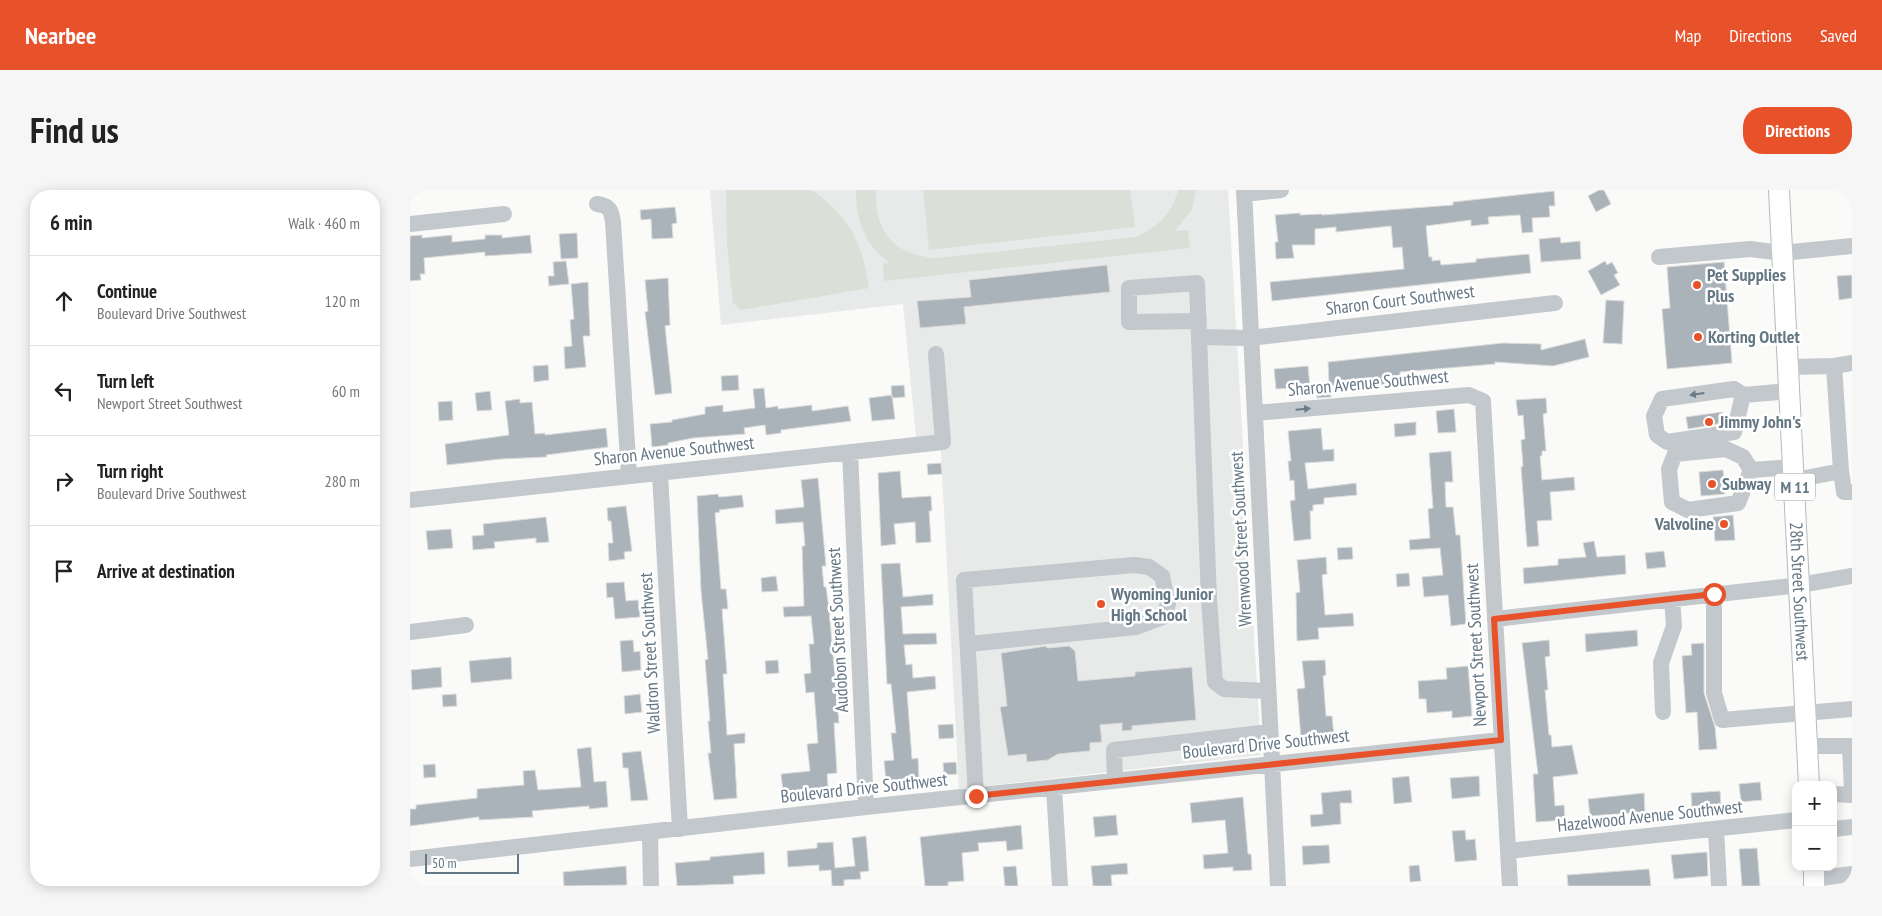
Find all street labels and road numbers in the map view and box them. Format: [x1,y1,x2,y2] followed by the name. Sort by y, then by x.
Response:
[1324,279,1476,320] street label: Sharon Court Southwest
[1287,364,1449,401] street label: Sharon Avenue Southwest
[593,431,755,470] street label: Sharon Avenue Southwest
[1224,451,1257,627] street label: Wrenwood Street Southwest
[1775,474,1815,500] road number: M 11
[1785,521,1815,662] street label: 28th Street Southwest
[822,547,853,713] street label: Audobon Street Southwest
[1460,563,1491,727] street label: Newport Street Southwest
[634,572,665,734] street label: Waldron Street Southwest
[1181,723,1351,764] street label: Boulevard Drive Southwest
[779,767,949,808] street label: Boulevard Drive Southwest
[1556,794,1744,837] street label: Hazelwood Avenue Southwest

